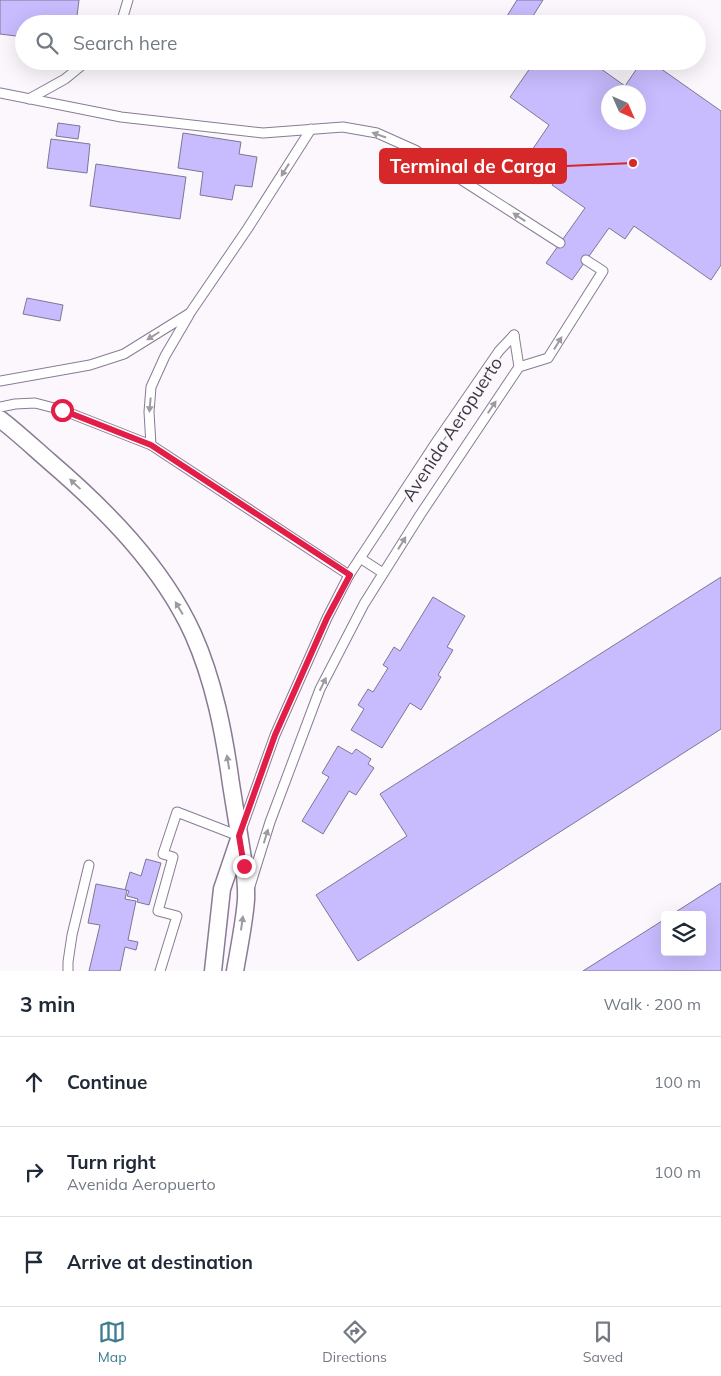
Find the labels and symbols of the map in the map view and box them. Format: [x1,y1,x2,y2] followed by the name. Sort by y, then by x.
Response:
[601,85,646,130] north arrow
[372,131,387,138] one-way arrow
[380,149,566,183] callout: Terminal de Carga
[390,154,556,178] text: Terminal de Carga
[280,164,290,177] one-way arrow
[512,212,526,222] one-way arrow
[146,331,160,340] one-way arrow
[553,336,563,349] one-way arrow
[397,353,507,505] street label: Avenida Aeropuerto
[145,397,153,413] one-way arrow
[51,399,74,422] route start
[487,401,497,414] one-way arrow
[69,478,81,490] one-way arrow
[398,536,407,549] one-way arrow
[174,601,183,614] one-way arrow
[319,677,327,691] one-way arrow
[224,753,232,769] one-way arrow
[262,829,270,844] one-way arrow
[233,855,256,878] route end
[239,914,247,930] one-way arrow

